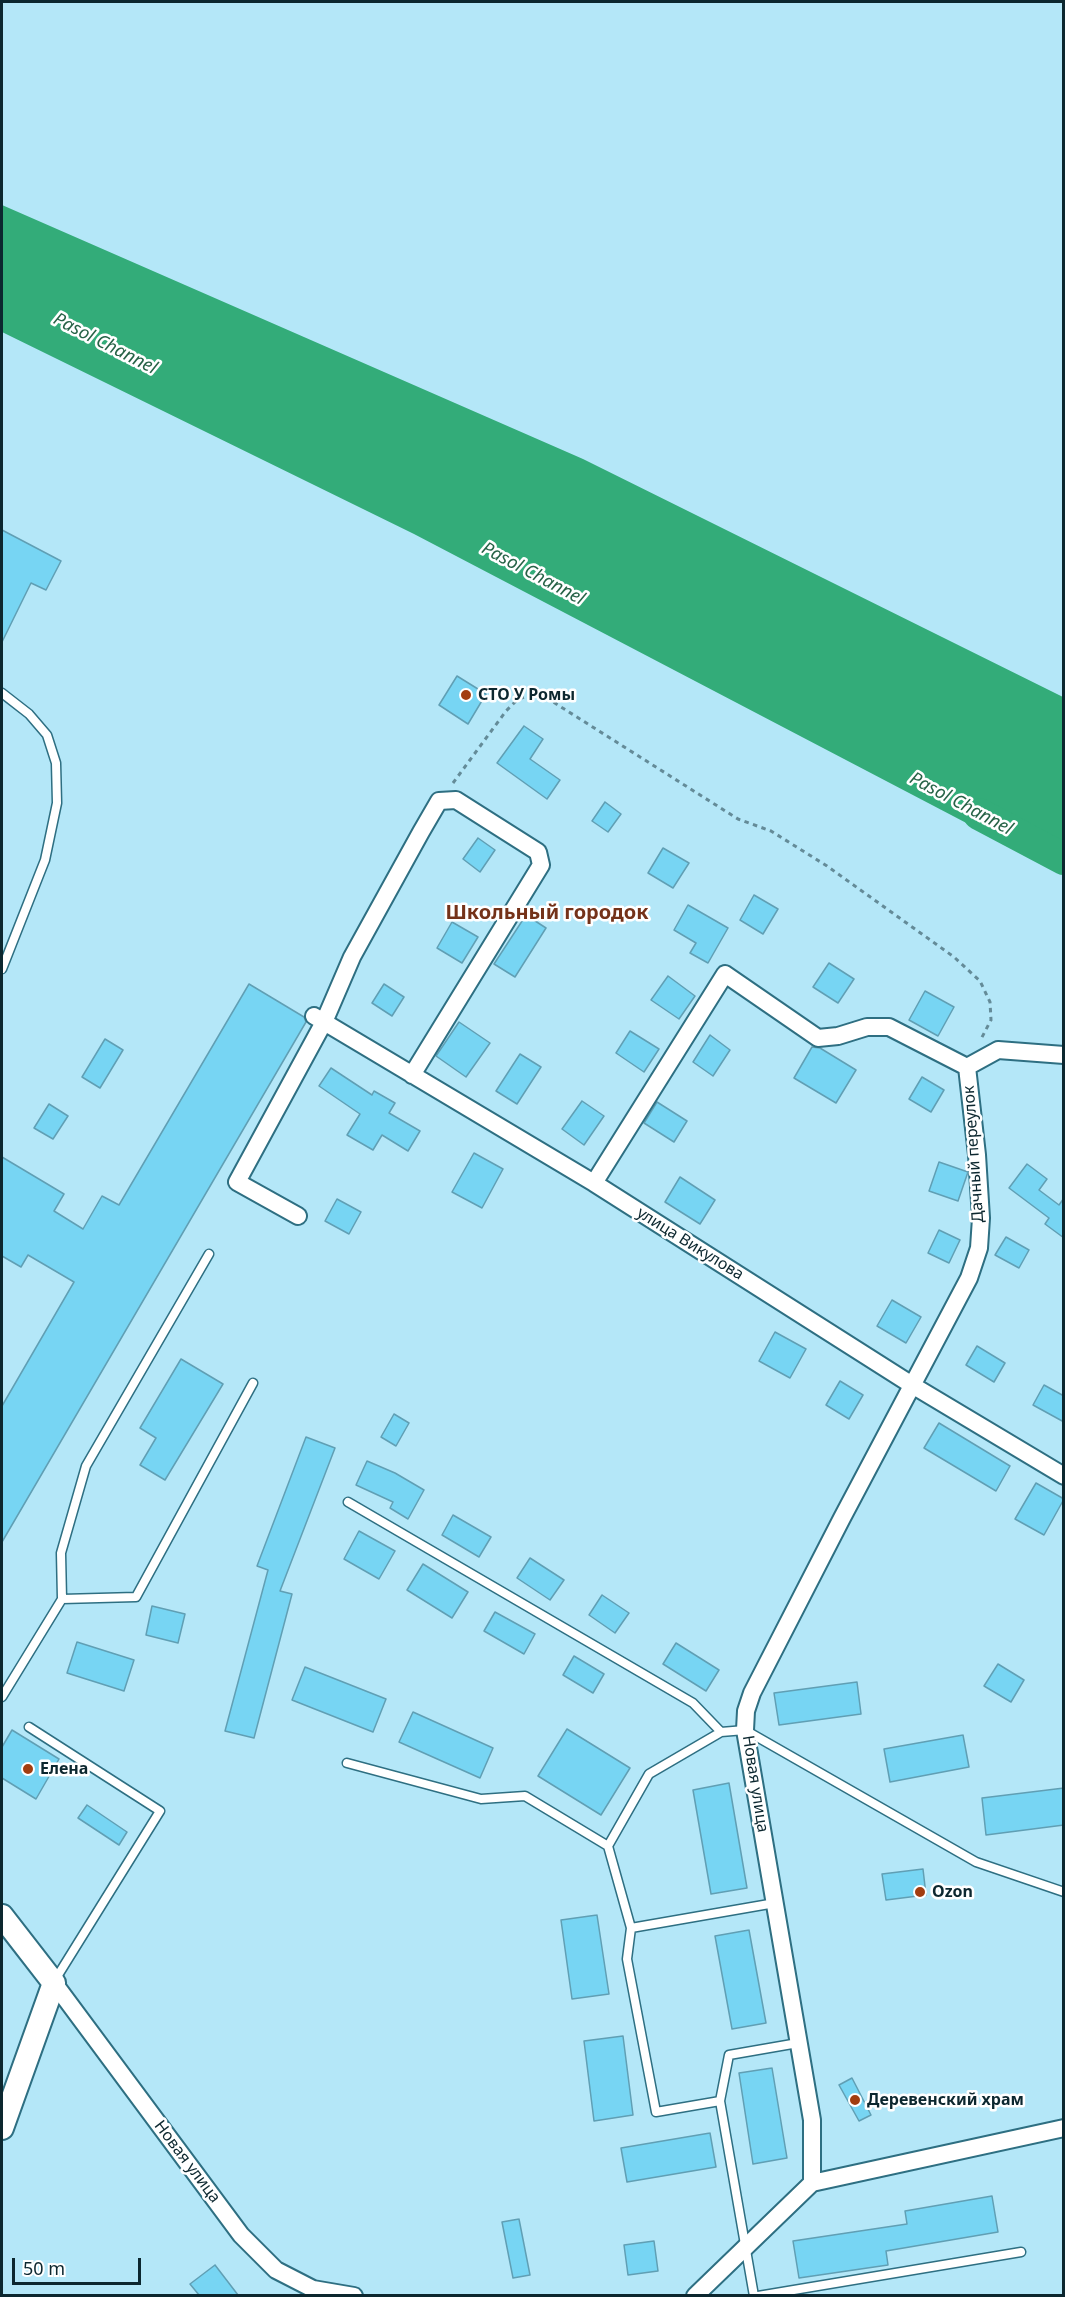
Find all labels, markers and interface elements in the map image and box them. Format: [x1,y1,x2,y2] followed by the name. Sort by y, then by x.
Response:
[50,309,160,379] water label: Pasol Channel
[478,538,588,610] water label: Pasol Channel
[478,685,575,705] place label: СТО У Ромы
[459,688,473,702] marker: СТО У Ромы
[906,768,1016,840] water label: Pasol Channel
[446,901,648,925] district label: Школьный городок
[960,1085,988,1223] street label: Дачный переулок
[633,1203,747,1285] street label: улица Викулова
[738,1734,772,1834] street label: Новая улица
[40,1759,88,1779] place label: Елена
[21,1762,35,1776] marker: Елена
[932,1882,973,1902] place label: Ozon
[913,1885,927,1899] marker: Ozon
[867,2090,1024,2110] place label: Деревенский храм
[848,2093,862,2107] marker: Деревенский храм
[150,2117,224,2207] street label: Новая улица
[15,2246,144,2284] scale bar
[23,2256,65,2280] text: 50 m

